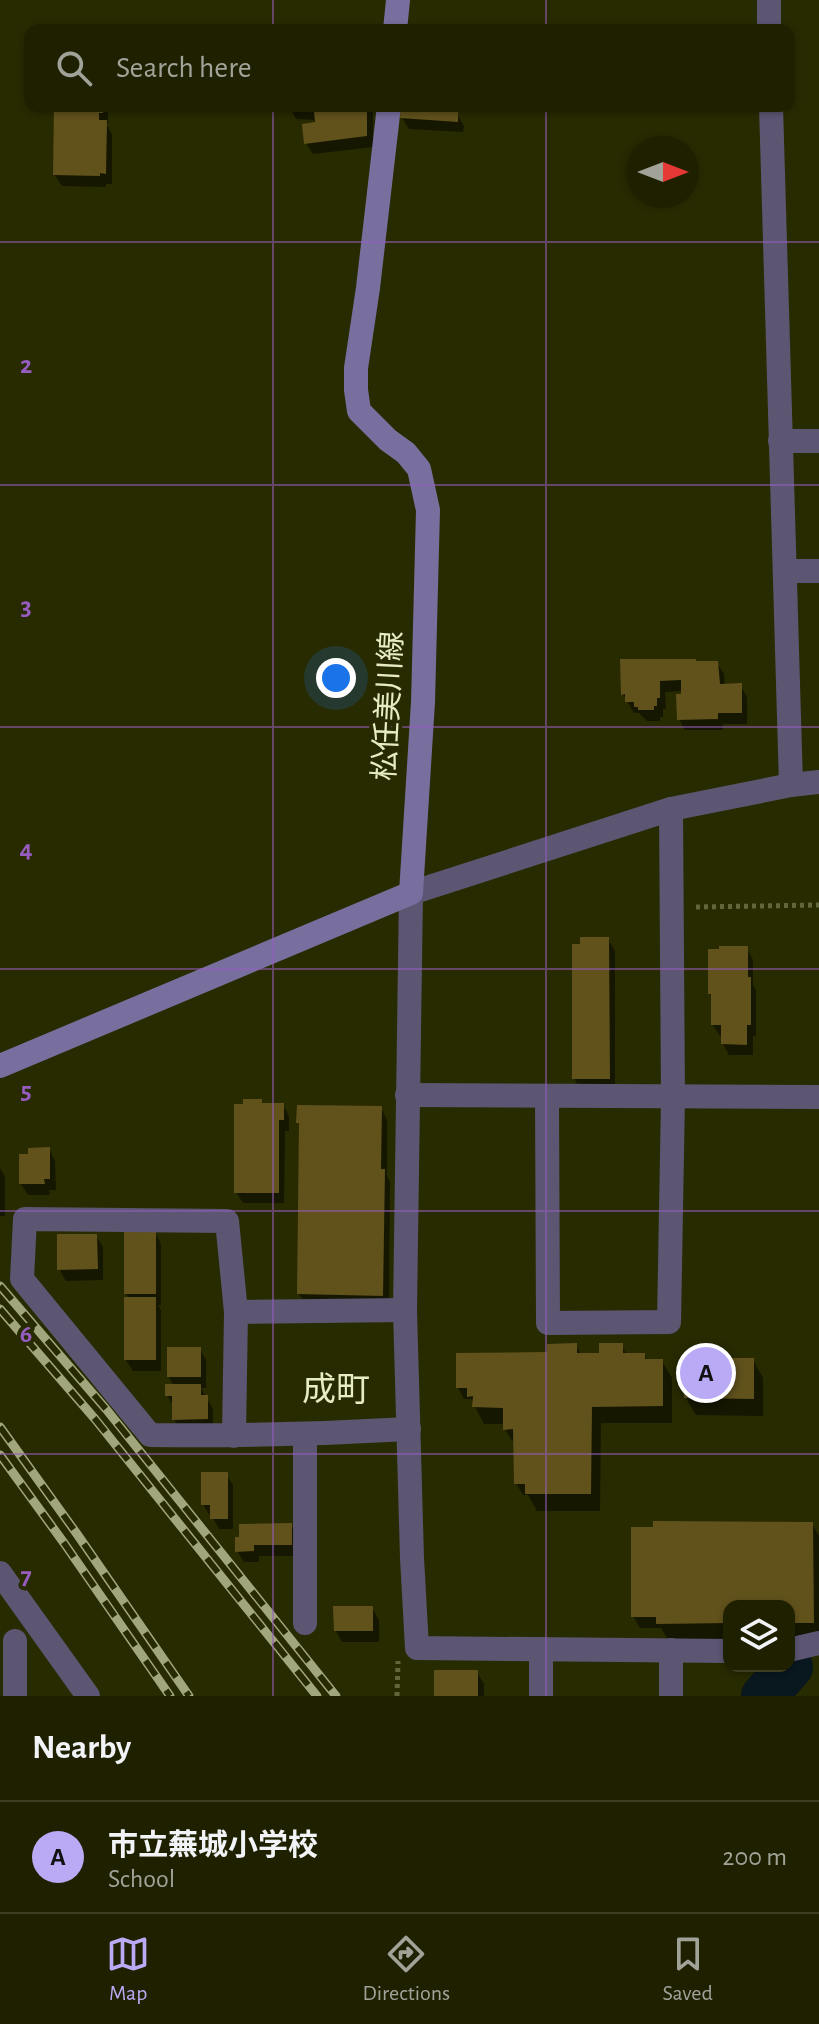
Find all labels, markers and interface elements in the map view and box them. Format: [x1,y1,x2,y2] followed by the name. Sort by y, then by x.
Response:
[24,24,795,112] search box
[52,46,96,90] icon: search
[116,53,252,83] text: Search here
[627,136,699,208] north arrow
[20,352,32,378] text: 2
[20,594,32,620] text: 3
[368,630,408,782] street label: 松任美川線
[316,658,356,698] your location
[19,836,33,862] text: 4
[20,1078,32,1104] text: 5
[20,1321,32,1347] text: 6
[680,1343,732,1403] pin: A
[302,1372,370,1408] district label: 成町
[20,1563,32,1589] text: 7
[723,1600,795,1672] map controls
[723,1600,795,1672] button: layers
[32,1731,131,1765] text: Nearby
[108,1831,318,1861] text: 市立蕪城小学校
[50,1844,66,1870] text: A
[723,1844,787,1870] text: 200 m
[108,1866,175,1892] text: School
[106,1932,150,2006] tab: Map
[362,1932,450,2006] tab: Directions
[662,1932,713,2006] tab: Saved

